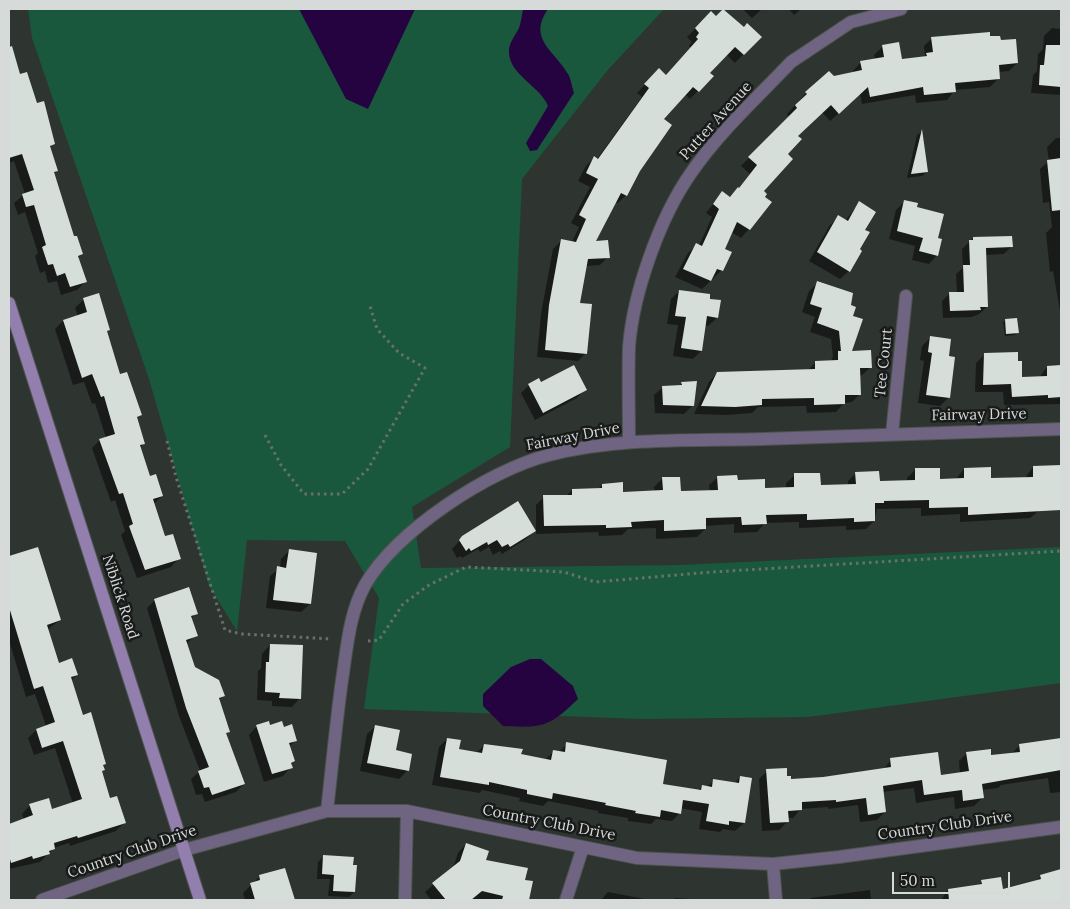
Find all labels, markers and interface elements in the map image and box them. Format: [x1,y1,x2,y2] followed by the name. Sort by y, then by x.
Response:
[676,78,756,164] street label: Putter Avenue
[871,327,897,399] street label: Tee Court
[931,405,1027,425] street label: Fairway Drive
[525,419,621,455] street label: Fairway Drive
[98,553,142,641] street label: Niblick Road
[481,801,617,845] street label: Country Club Drive
[877,808,1013,844] street label: Country Club Drive
[65,821,199,883] street label: Country Club Drive
[895,862,1012,894] scale bar
[900,871,935,890] text: 50 m

